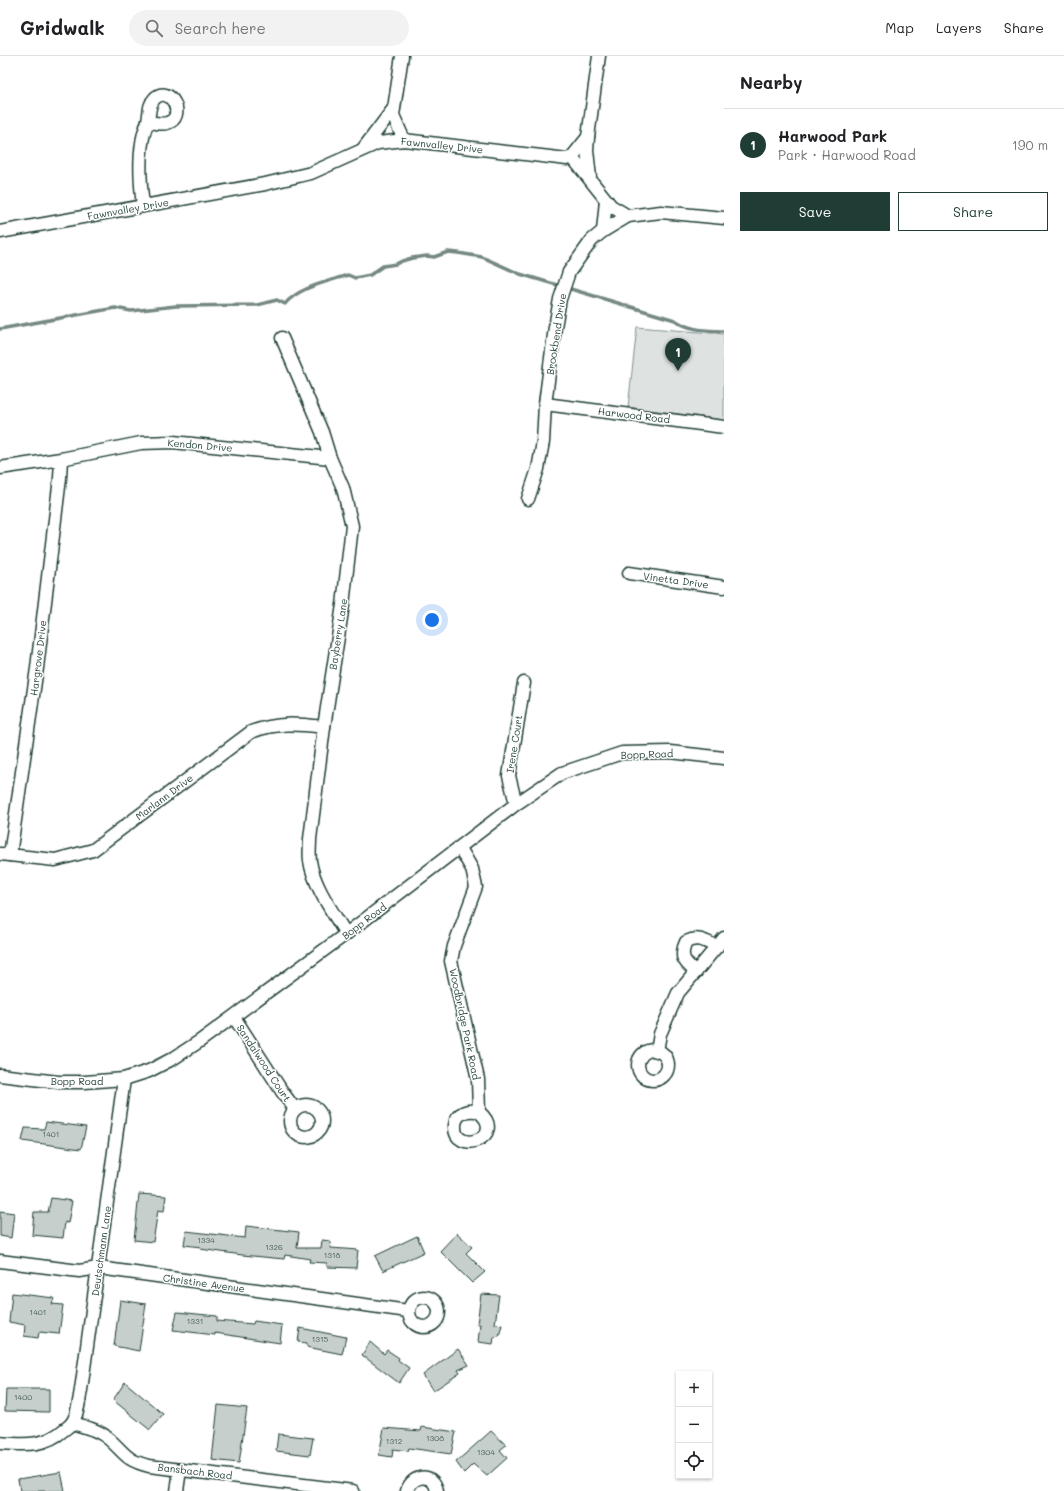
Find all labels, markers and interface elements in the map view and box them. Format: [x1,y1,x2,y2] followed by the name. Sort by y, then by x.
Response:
[129,10,409,46] search box
[20,15,105,40] text: Gridwalk
[143,17,165,39] icon: search
[175,18,266,38] text: Search here
[885,18,914,37] text: Map
[936,18,982,37] text: Layers
[1004,18,1044,37] text: Share
[740,71,802,93] text: Nearby
[778,126,887,146] text: Harwood Park
[400,134,484,156] street label: Fawnvalley Drive
[750,136,756,153] text: 1
[1012,136,1048,153] text: 190 m
[778,146,916,163] text: Park · Harwood Road
[740,192,890,231] button: Save
[898,192,1048,231] button: Share
[86,195,170,223] street label: Fawnvalley Drive
[543,292,569,376] street label: Brookbend Drive
[665,338,691,371] pin: 1
[597,404,671,426] street label: Harwood Road
[167,435,233,455] street label: Kendon Drive
[642,568,710,592] street label: Vinetta Drive
[325,597,351,671] street label: Bayberry Lane
[422,610,442,630] your location
[26,619,50,697] street label: Hargrove Drive
[503,714,525,774] street label: Irene Court
[620,746,674,762] street label: Bopp Road
[132,771,196,823] street label: Marlann Drive
[339,900,389,942] street label: Bopp Road
[446,967,484,1081] street label: Woodbridge Park Road
[234,1022,294,1104] street label: Sandalwood Court
[51,1074,103,1088] street label: Bopp Road
[43,1129,59,1139] house number: 1401
[88,1205,114,1297] street label: Deutschmann Lane
[197,1235,215,1245] house number: 1334
[265,1242,283,1252] house number: 1326
[324,1250,340,1260] house number: 1318
[162,1270,246,1296] street label: Christine Avenue
[30,1307,46,1317] house number: 1401
[187,1316,203,1326] house number: 1331
[312,1334,329,1344] house number: 1315
[676,1371,712,1479] map controls
[676,1371,712,1407] button: +
[14,1392,32,1402] house number: 1400
[676,1407,712,1443] button: −
[426,1433,444,1443] house number: 1308
[386,1436,402,1446] house number: 1312
[676,1443,712,1479] button: locate
[477,1447,495,1457] house number: 1304
[157,1459,233,1483] street label: Bansbach Road

